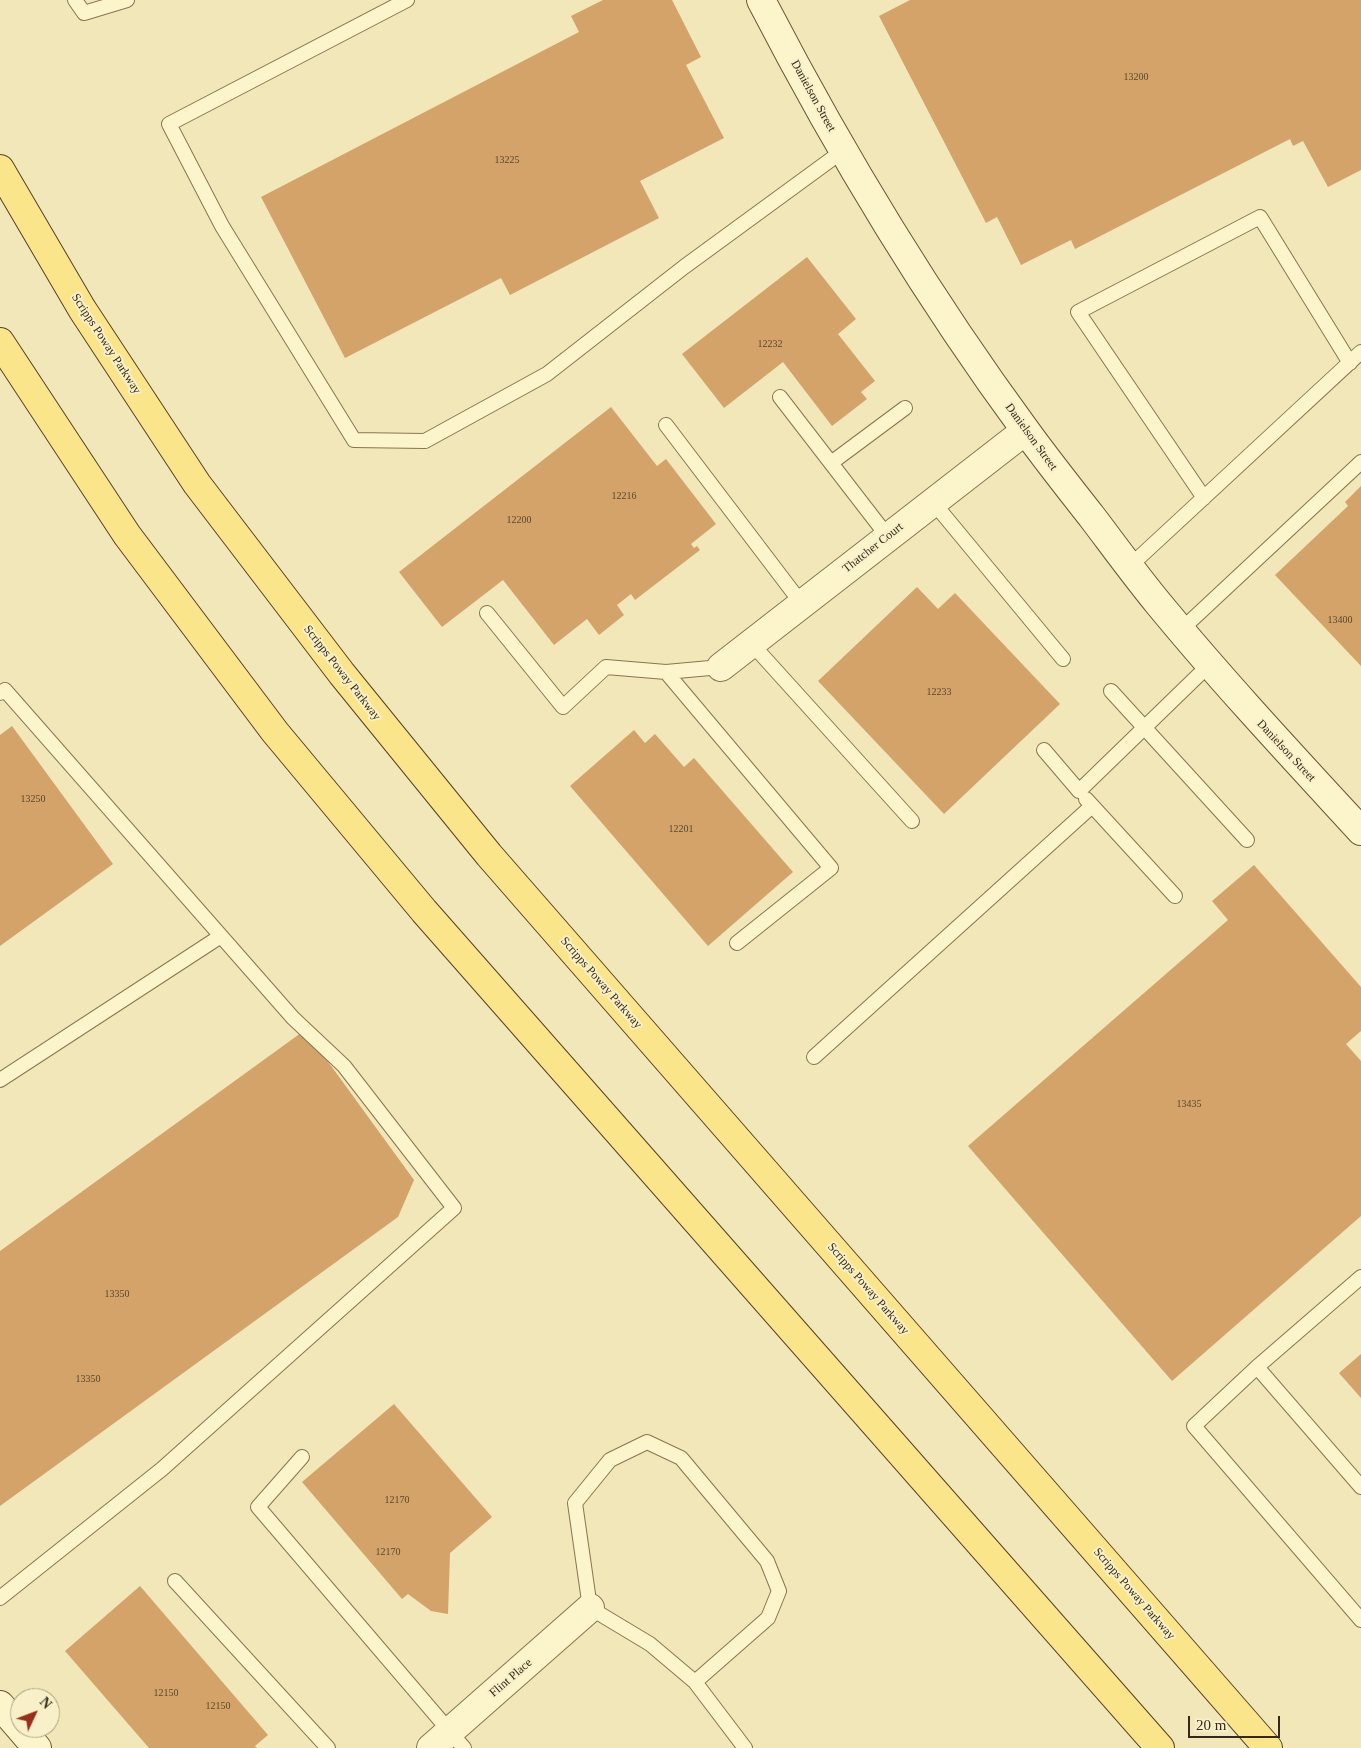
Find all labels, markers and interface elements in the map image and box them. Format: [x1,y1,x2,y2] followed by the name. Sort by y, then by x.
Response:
[787,58,839,134] street label: Danielson Street
[1124,71,1148,83] house number: 13200
[494,154,520,166] house number: 13225
[68,291,144,397] street label: Scripps Poway Parkway
[758,338,782,350] house number: 12232
[1002,401,1060,473] street label: Danielson Street
[612,490,636,502] house number: 12216
[506,514,532,526] house number: 12200
[840,520,906,576] street label: Thatcher Court
[1328,614,1352,626] house number: 13400
[300,623,384,723] street label: Scripps Poway Parkway
[926,686,952,698] house number: 12233
[1254,717,1318,785] street label: Danielson Street
[20,793,46,805] house number: 13250
[668,823,694,835] house number: 12201
[557,934,645,1032] street label: Scripps Poway Parkway
[1176,1098,1202,1110] house number: 13435
[824,1240,912,1338] street label: Scripps Poway Parkway
[104,1288,130,1300] house number: 13350
[76,1373,100,1385] house number: 13350
[384,1494,410,1506] house number: 12170
[1090,1545,1178,1643] street label: Scripps Poway Parkway
[376,1546,400,1558] house number: 12170
[487,1656,535,1700] street label: Flint Place
[154,1687,178,1699] house number: 12150
[10,1688,60,1738] north arrow
[37,1694,55,1712] text: N
[206,1700,230,1712] house number: 12150
[1191,1706,1284,1738] scale bar
[1196,1717,1226,1733] text: 20 m

